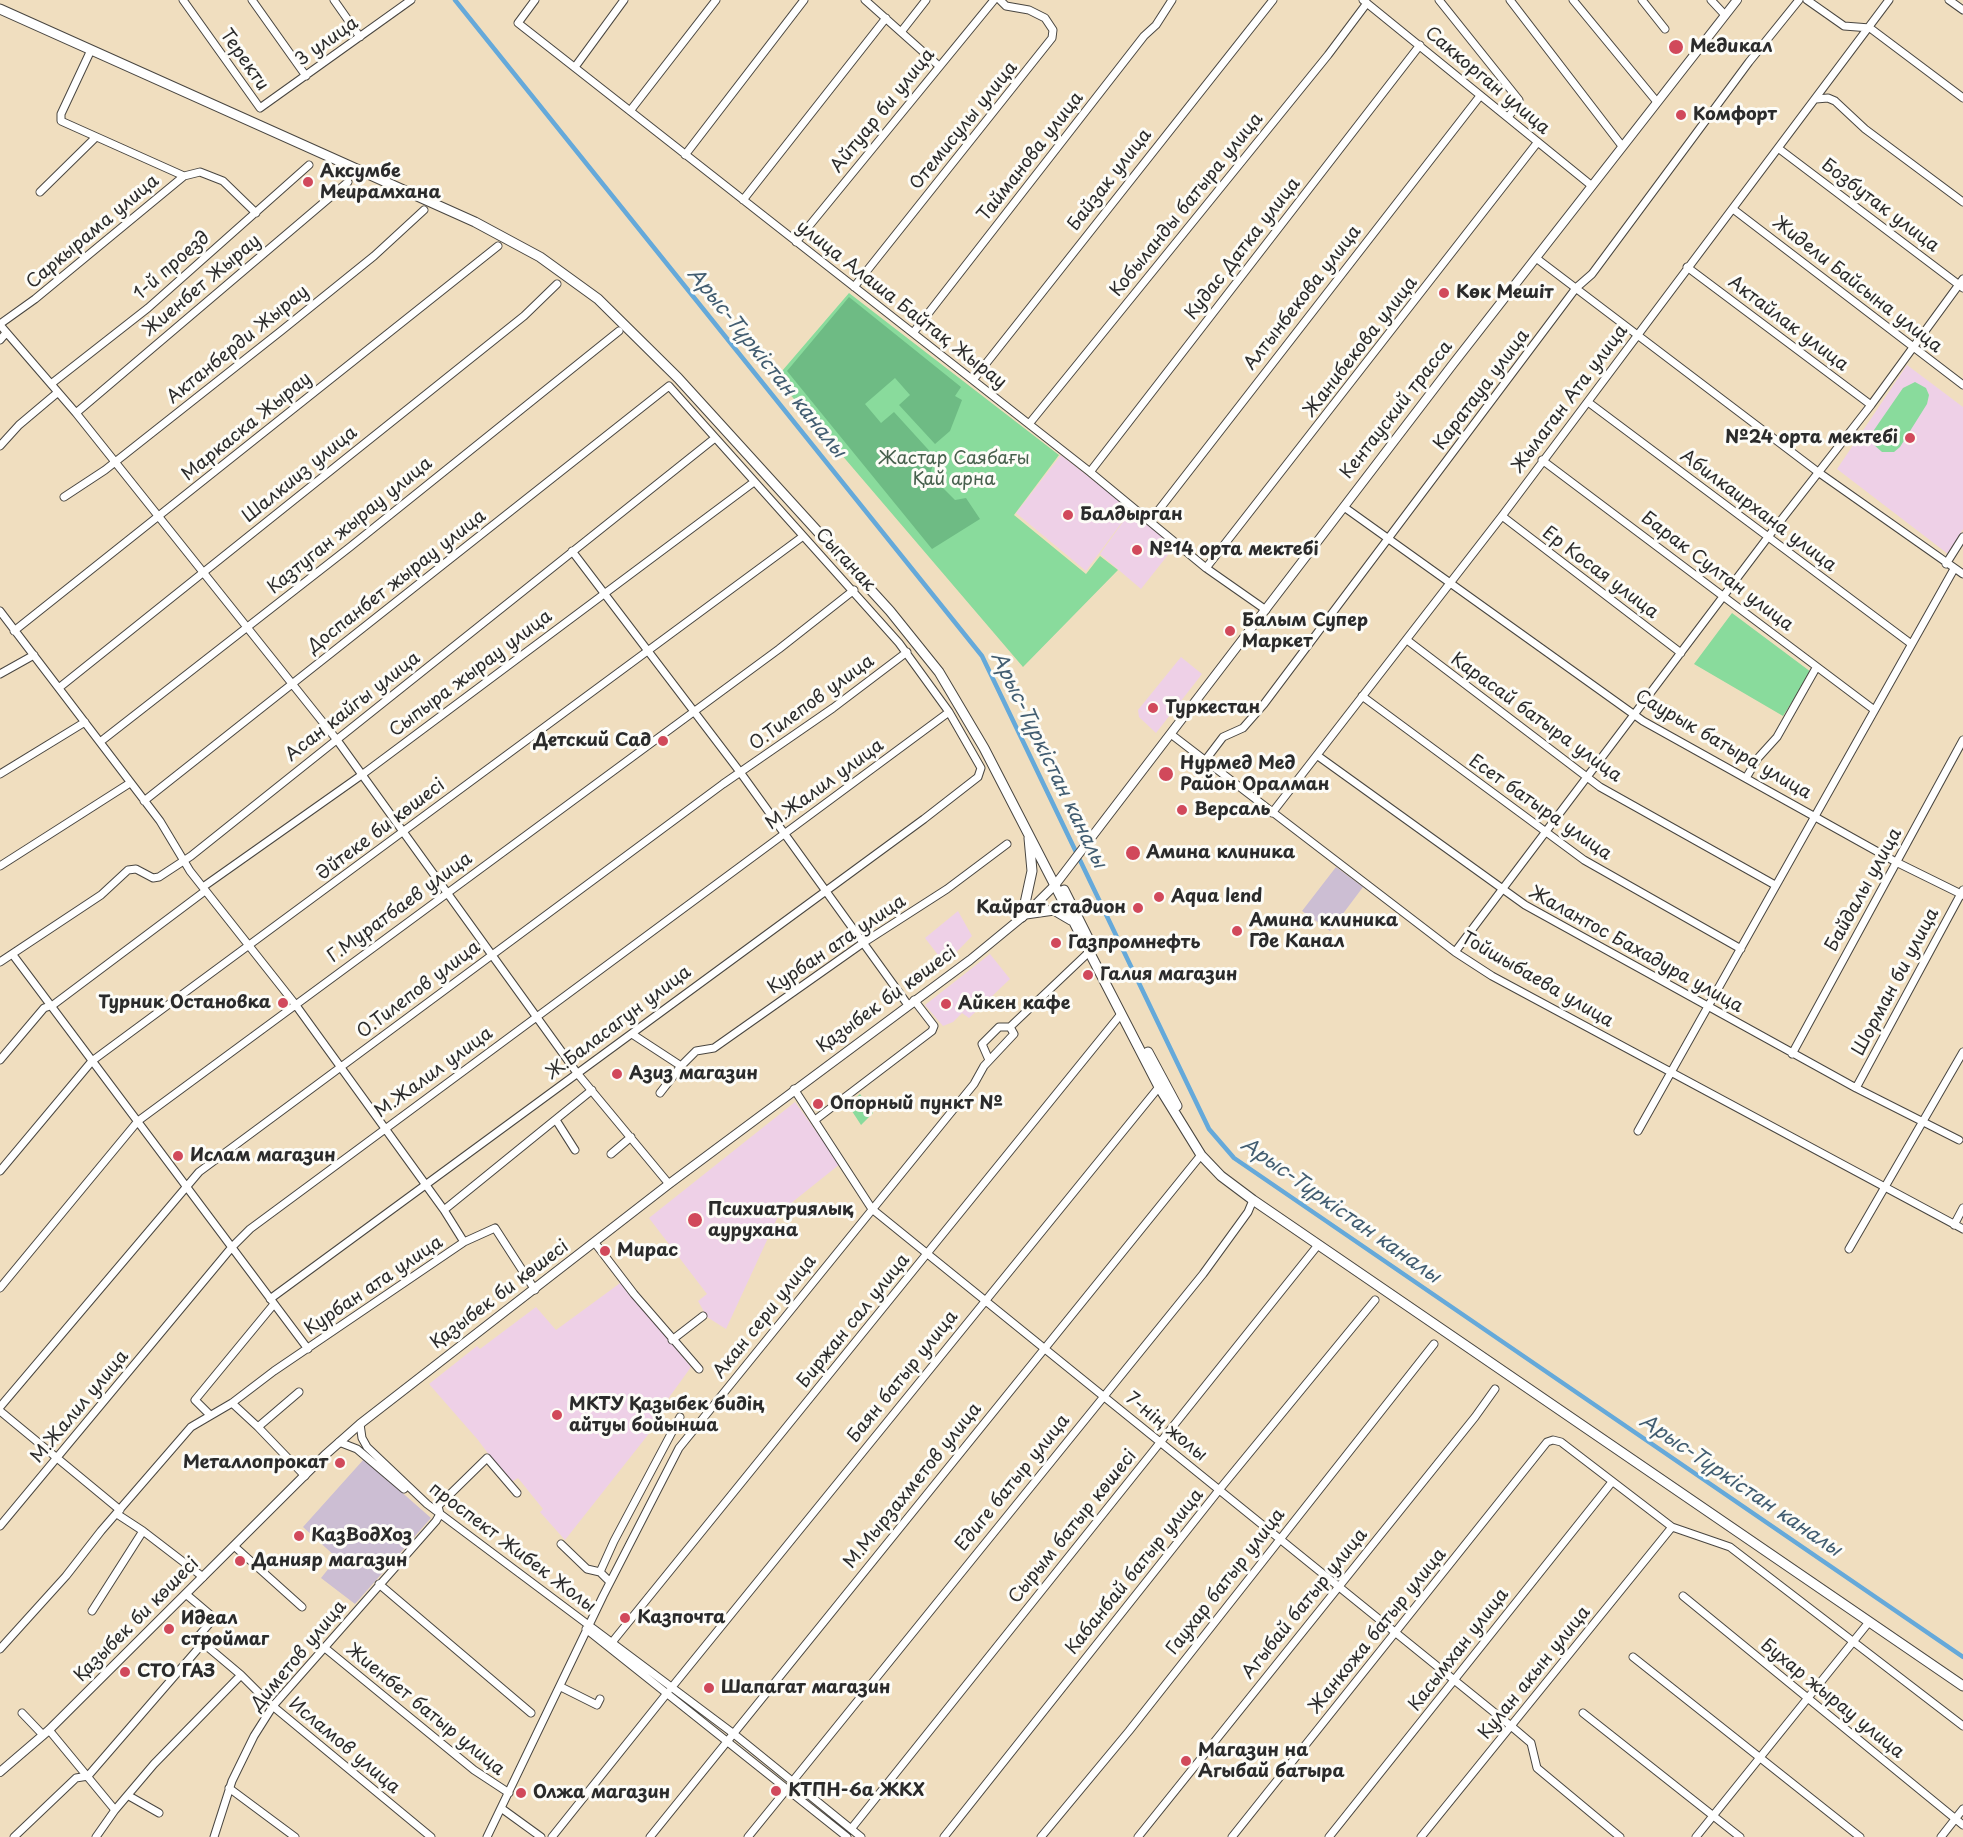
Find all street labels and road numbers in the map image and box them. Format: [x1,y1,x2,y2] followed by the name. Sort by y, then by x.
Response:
[291,13,363,71] street label: 3 улица
[1420,22,1554,140] street label: Саккорган улица
[215,25,273,95] street label: Теректи
[826,45,940,177] street label: Айтуар би улица
[906,57,1022,195] street label: Отемисулы улица
[974,88,1088,226] street label: Тайманова улица
[1106,109,1268,301] street label: Кобыланды батыра улица
[1064,125,1156,235] street label: Байзак улица
[1817,155,1943,257] street label: Бозбутак улица
[22,170,164,294] street label: Саркырама улица
[1181,174,1305,324] street label: Кудас Датка улица
[1768,212,1946,358] street label: Жидели Байсына улица
[792,216,1010,394] street label: улица Алаша Байтақ Жырау
[1240,221,1366,375] street label: Алтынбекова улица
[130,227,214,305] street label: 1-й проезд
[139,231,265,341] street label: Жиенбет Жырау
[1724,272,1852,376] street label: Актайлак улица
[1300,273,1422,421] street label: Жанибекова улица
[163,281,313,409] street label: Актанберди Жырау
[1507,321,1633,477] street label: Жылаган Ата улица
[1430,325,1534,455] street label: Каратауа улица
[1336,337,1458,483] street label: Кентауский трасса
[178,368,316,486] street label: Маркаска Жырау
[238,422,362,528] street label: Шалкииз улица
[1676,445,1840,577] street label: Абилкаирхана улица
[263,453,437,599] street label: Казтуган жырау улица
[303,506,491,658] street label: Доспанбет жырау улица
[1637,508,1797,636] street label: Барак Султан улица
[1538,522,1662,624] street label: Ер Косая улица
[810,524,880,596] street label: Сыганак
[386,606,556,742] street label: Сыпыра жырау улица
[281,648,425,766] street label: Асан кайгы улица
[1446,649,1626,787] street label: Карасай батыра улица
[746,651,878,755] street label: О.Тилепов улица
[1631,686,1815,804] street label: Саурык батыра улица
[762,735,888,835] street label: М.Жалил улица
[1464,751,1616,865] street label: Есет батыра улица
[312,775,450,885] street label: Әйтеке би көшесі
[1821,825,1907,955] street label: Байдалы улица
[323,848,477,968] street label: Г.Муратбаев улица
[1525,882,1747,1018] street label: Жалантос Бахадура улица
[764,891,910,999] street label: Курбан ата улица
[1848,905,1944,1059] street label: Шорман би улица
[1457,928,1617,1032] street label: Тойшыбаева улица
[353,937,485,1043] street label: О.Тилепов улица
[813,942,961,1058] street label: Қазыбек би көшесі
[542,962,696,1084] street label: Ж.Баласагун улица
[371,1023,497,1123] street label: М.Жалил улица
[301,1232,447,1340] street label: Курбан ата улица
[427,1236,573,1354] street label: Қазыбек би көшесі
[793,1250,915,1392] street label: Биржан сал улица
[709,1251,821,1383] street label: Акан сери улица
[843,1307,963,1447] street label: Баян батыр улица
[27,1346,133,1468] street label: М.Жалил улица
[1121,1388,1211,1466] street label: 7-нің жолы
[840,1399,986,1573] street label: М.Мырзахметов улица
[951,1410,1075,1556] street label: Едиге батыр улица
[1004,1446,1142,1608] street label: Сырым батыр көшесі
[424,1478,600,1618] street label: проспект Жибек Жолы
[1062,1485,1208,1659] street label: Кабанбай батыр улица
[1162,1505,1290,1659] street label: Гаухар батыр улица
[1238,1524,1372,1684] street label: Агыбай батыр улица
[1305,1544,1451,1718] street label: Жанкожа батыр улица
[70,1553,204,1687] street label: Қазыбек би көшесі
[1404,1584,1514,1716] street label: Касымхан улица
[247,1596,351,1716] street label: Диметов улица
[1475,1602,1595,1744] street label: Кулан акын улица
[1756,1634,1908,1764] street label: Бухар жырау улица
[341,1639,509,1781] street label: Жиенбет батыр улица
[284,1693,404,1799] street label: Исламов улица

